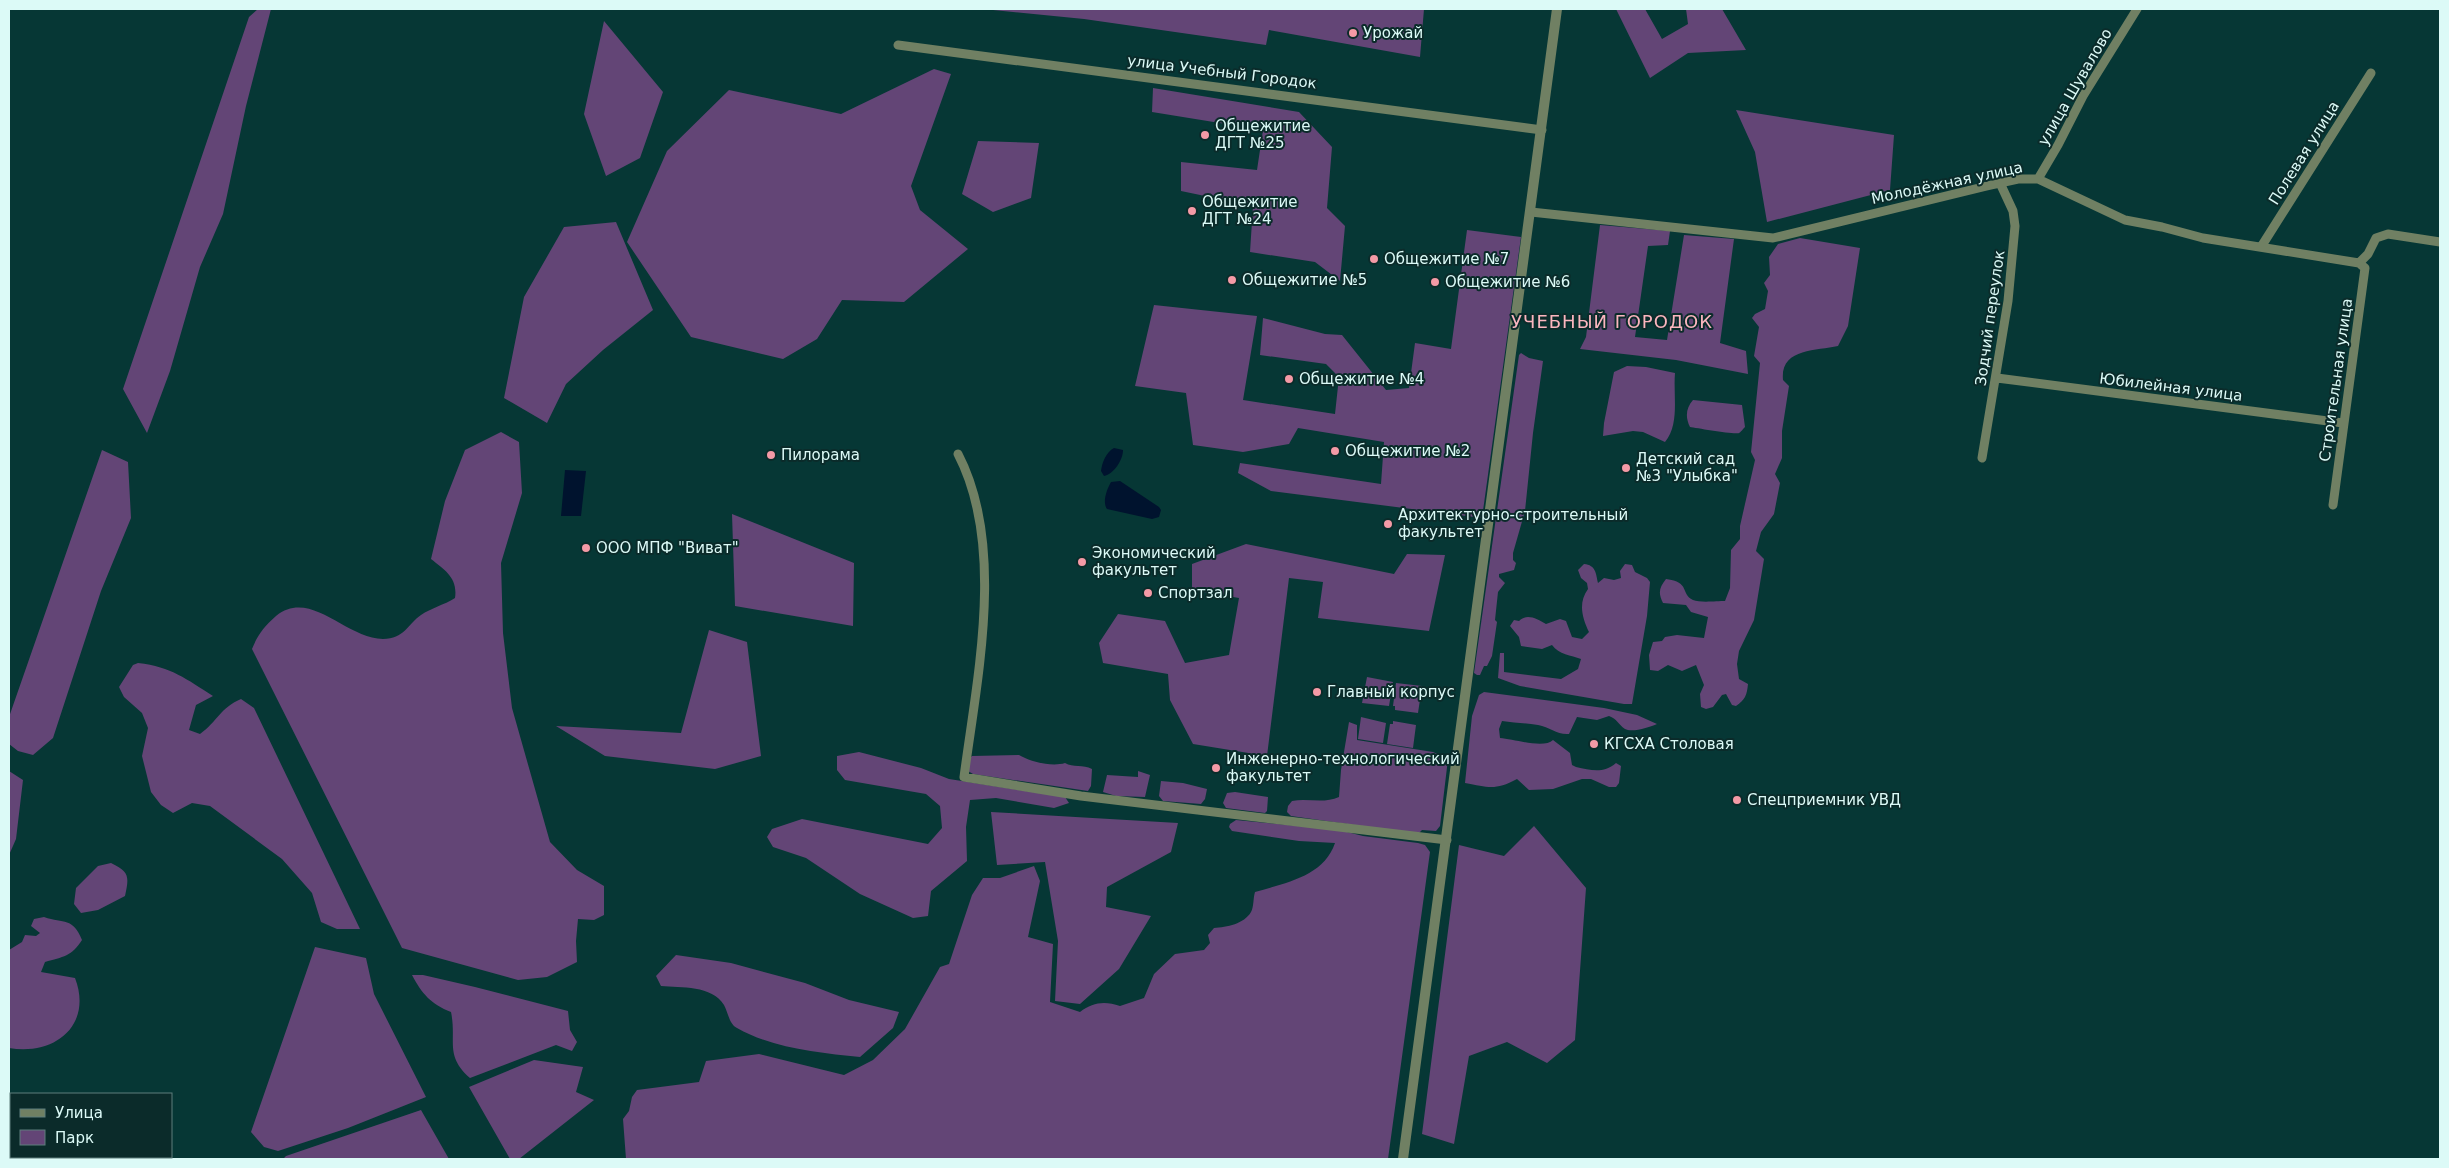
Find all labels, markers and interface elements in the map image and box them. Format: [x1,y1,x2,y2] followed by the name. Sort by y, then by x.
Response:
[1363,24,1423,42] place label: Урожай
[2034,25,2116,149] street label: улица Шувалово
[1347,27,1359,39] marker: Урожай
[1126,51,1318,93] street label: улица Учебный Городок
[2265,98,2343,208] street label: Полевая улица
[1215,117,1310,152] place label: Общежитие ДГТ №25
[1199,129,1211,141] marker: Общежитие ДГТ №25
[1870,158,2024,208] street label: Молодёжная улица
[1202,193,1297,228] place label: Общежитие ДГТ №24
[1186,205,1198,217] marker: Общежитие ДГТ №24
[1972,249,2008,387] street label: Зодчий переулок
[1384,250,1509,268] place label: Общежитие №7
[1368,253,1380,265] marker: Общежитие №7
[1242,271,1367,289] place label: Общежитие №5
[1445,273,1570,291] place label: Общежитие №6
[1226,274,1238,286] marker: Общежитие №5
[1429,276,1441,288] marker: Общежитие №6
[2316,297,2356,463] street label: Строительная улица
[1511,311,1713,332] district label: УЧЕБНЫЙ ГОРОДОК
[2098,369,2244,405] street label: Юбилейная улица
[1299,370,1424,388] place label: Общежитие №4
[1283,373,1295,385] marker: Общежитие №4
[1345,442,1470,460] place label: Общежитие №2
[1329,445,1341,457] marker: Общежитие №2
[781,446,860,464] place label: Пилорама
[765,449,777,461] marker: Пилорама
[1636,450,1738,485] place label: Детский сад №3 "Улыбка"
[1620,462,1632,474] marker: Детский сад №3 "Улыбка"
[1398,506,1628,541] place label: Архитектурно-строительный факультет
[1382,518,1394,530] marker: Архитектурно-строительный факультет
[596,539,739,557] place label: ООО МПФ "Виват"
[580,542,592,554] marker: ООО МПФ "Виват"
[1092,544,1216,579] place label: Экономический факультет
[1076,556,1088,568] marker: Экономический факультет
[1158,584,1232,602] place label: Спортзал
[1142,587,1154,599] marker: Спортзал
[1327,683,1455,701] place label: Главный корпус
[1311,686,1323,698] marker: Главный корпус
[1604,735,1734,753] place label: КГСХА Столовая
[1588,738,1600,750] marker: КГСХА Столовая
[1226,750,1460,785] place label: Инженерно-технологический факультет
[1210,762,1222,774] marker: Инженерно-технологический факультет
[1747,791,1901,809] place label: Спецприемник УВД
[1731,794,1743,806] marker: Спецприемник УВД
[10,1093,172,1158] legend
[55,1104,103,1122] text: Улица
[55,1129,94,1147] text: Парк

